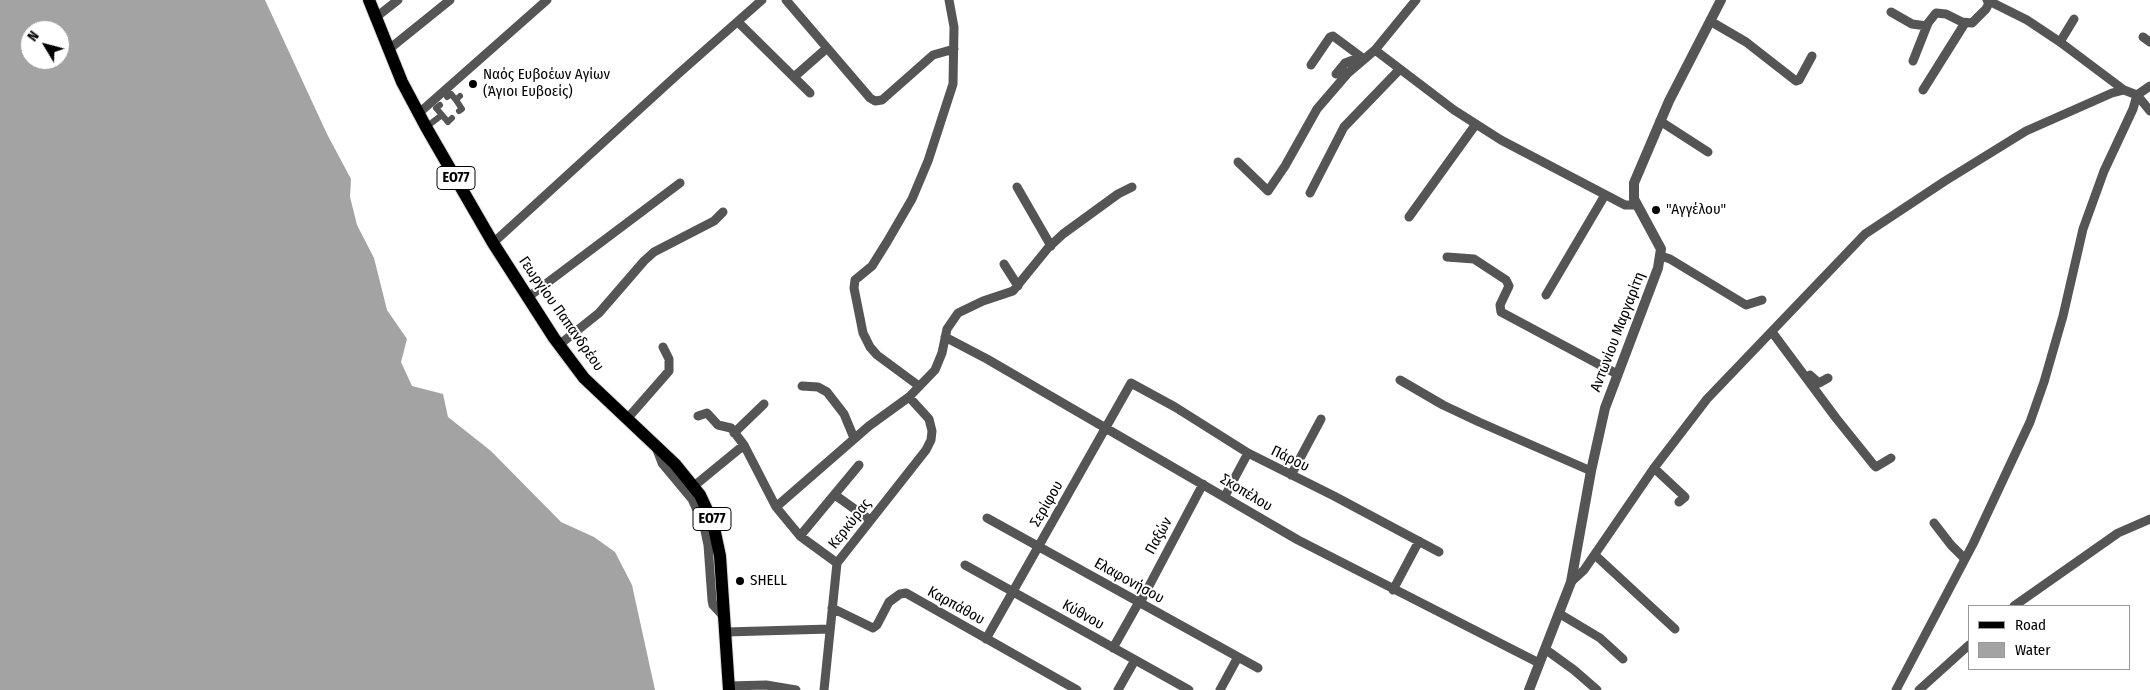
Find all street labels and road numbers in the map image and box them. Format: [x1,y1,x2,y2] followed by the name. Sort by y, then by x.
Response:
[437,167,475,190] road number: ΕΟ77
[515,253,607,375] street label: Γεωργίου Παπανδρέου
[1587,270,1649,394] street label: Αντωνίου Μαργαρίτη
[1268,442,1312,476] street label: Πάρου
[1217,470,1275,516] street label: Σκοπέλου
[1027,478,1067,530] street label: Σερίφου
[825,495,875,553] street label: Κερκύρας
[693,508,731,530] road number: ΕΟ77
[1142,514,1176,558] street label: Παξών
[1091,554,1167,608] street label: Ελαφονήσου
[924,583,988,629] street label: Καρπάθου
[1059,596,1107,634] street label: Κύθνου

